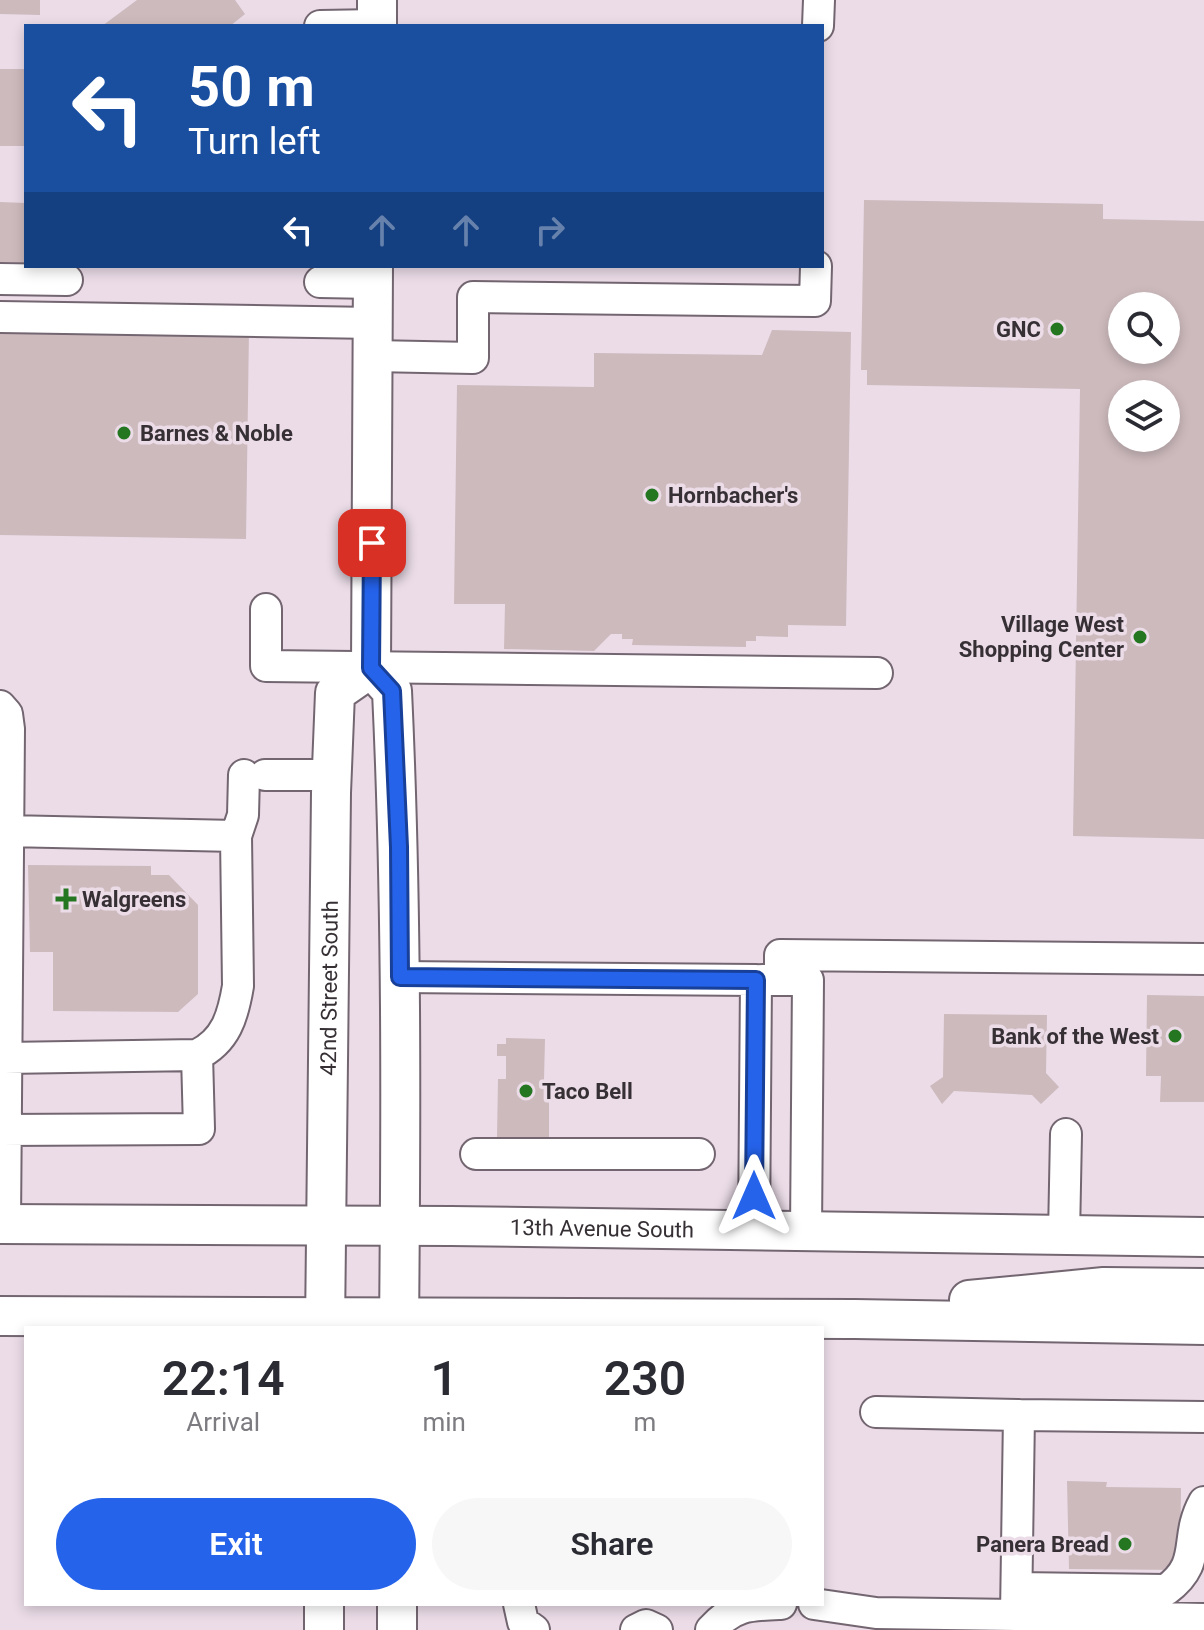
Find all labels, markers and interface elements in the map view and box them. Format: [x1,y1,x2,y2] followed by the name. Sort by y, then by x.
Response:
[188,54,315,120] text: 50 m
[56,56,160,160] icon: left
[188,121,321,163] text: Turn left
[276,208,320,252] icon: left
[360,208,404,252] icon: ahead
[444,208,488,252] icon: ahead
[528,208,572,252] icon: right
[1108,292,1180,452] map controls
[1108,292,1180,364] button: search
[996,317,1041,342] place label: GNC
[1048,320,1066,338] marker: GNC
[1108,380,1180,452] button: layers
[140,421,293,446] place label: Barnes & Noble
[115,424,133,442] marker: Barnes & Noble
[668,483,798,508] place label: Hornbacher's
[643,486,661,504] marker: Hornbacher's
[338,509,406,577] pin
[350,521,394,565] icon: arrive
[959,612,1125,662] place label: Village West Shopping Center
[1131,628,1149,646] marker: Village West Shopping Center
[82,887,186,912] place label: Walgreens
[57,890,75,908] marker: Walgreens
[315,900,342,1076] street label: 42nd Street South
[991,1024,1160,1049] place label: Bank of the West
[1166,1027,1184,1045] marker: Bank of the West
[542,1079,633,1104] place label: Taco Bell
[517,1082,535,1100] marker: Taco Bell
[712,1154,796,1238] position arrow
[510,1214,694,1242] street label: 13th Avenue South
[162,1350,285,1407] text: 22:14
[431,1350,458,1407] text: 1
[604,1350,686,1407] text: 230
[186,1407,260,1437] text: Arrival
[422,1407,466,1437] text: min
[634,1407,656,1437] text: m
[56,1498,416,1590] button: Exit
[432,1498,792,1590] button: Share
[976,1532,1109,1557] place label: Panera Bread
[1116,1535,1134,1553] marker: Panera Bread

